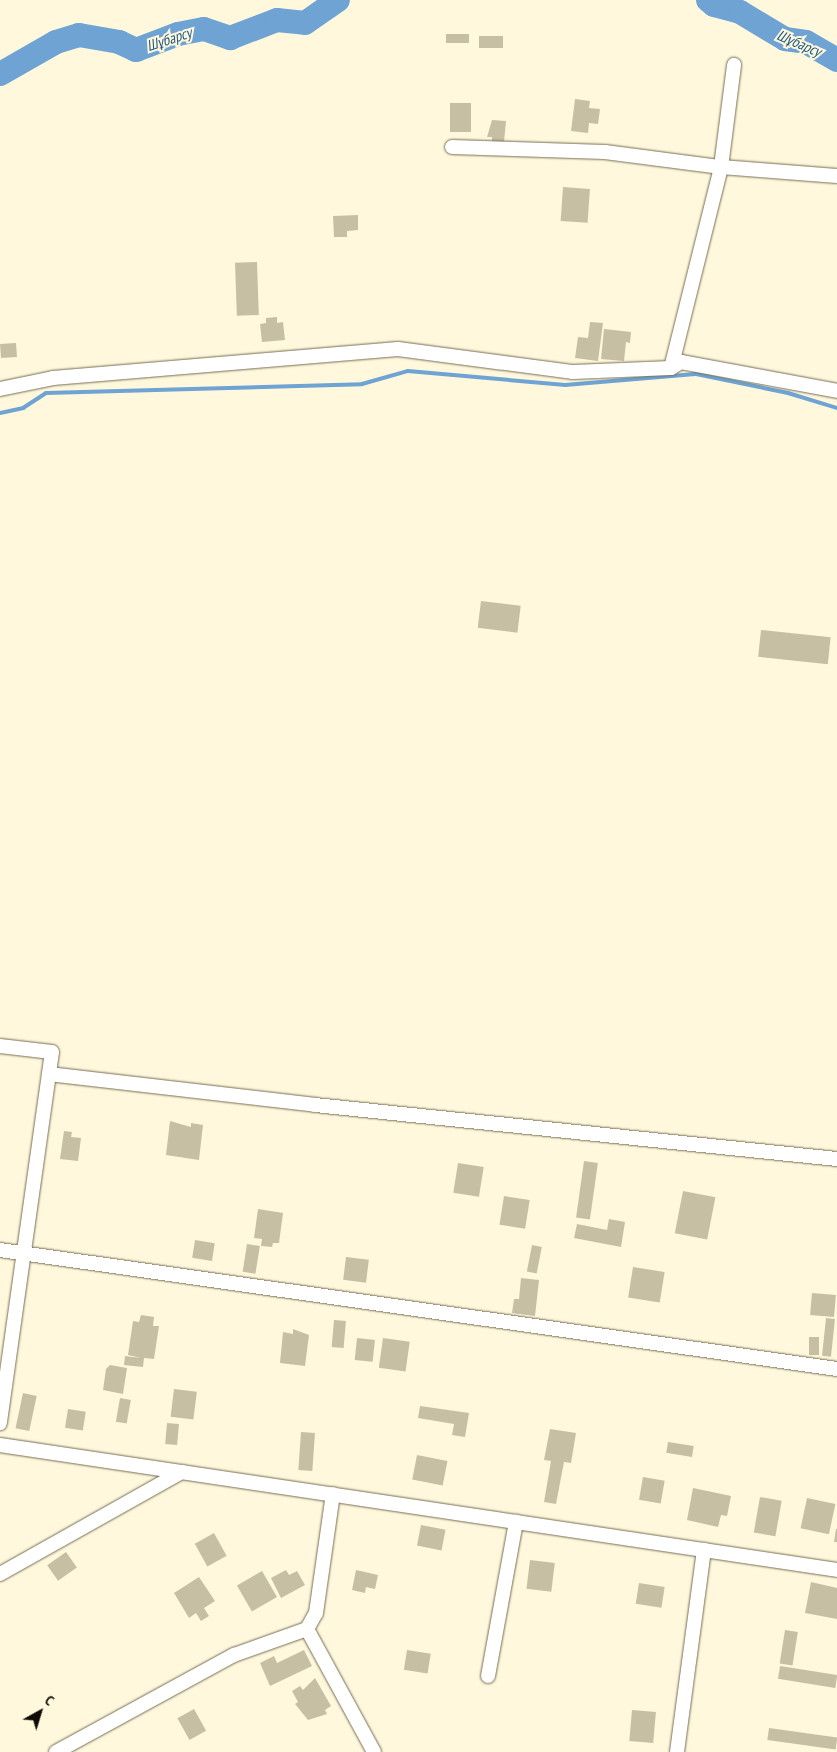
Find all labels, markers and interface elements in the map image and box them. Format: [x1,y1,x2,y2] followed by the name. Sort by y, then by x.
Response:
[144,23,194,55] water label: Шұбарсу
[774,26,824,60] water label: Шұбарсу
[15,1687,65,1737] north arrow
[41,1691,58,1709] text: С

